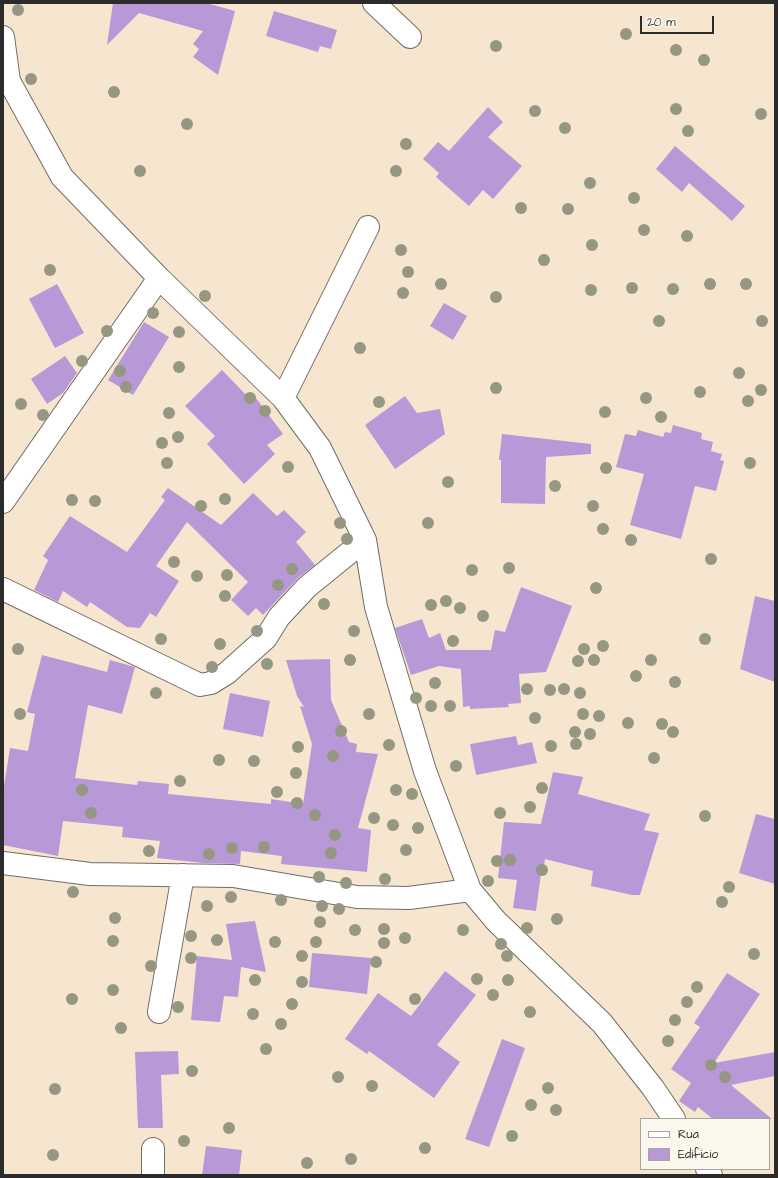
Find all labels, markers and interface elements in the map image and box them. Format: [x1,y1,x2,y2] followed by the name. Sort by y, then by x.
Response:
[642,8,716,34] scale bar
[647,14,676,31] text: 20 m
[640,1118,770,1170] legend
[678,1126,699,1143] text: Rua
[678,1146,718,1163] text: Edifício

